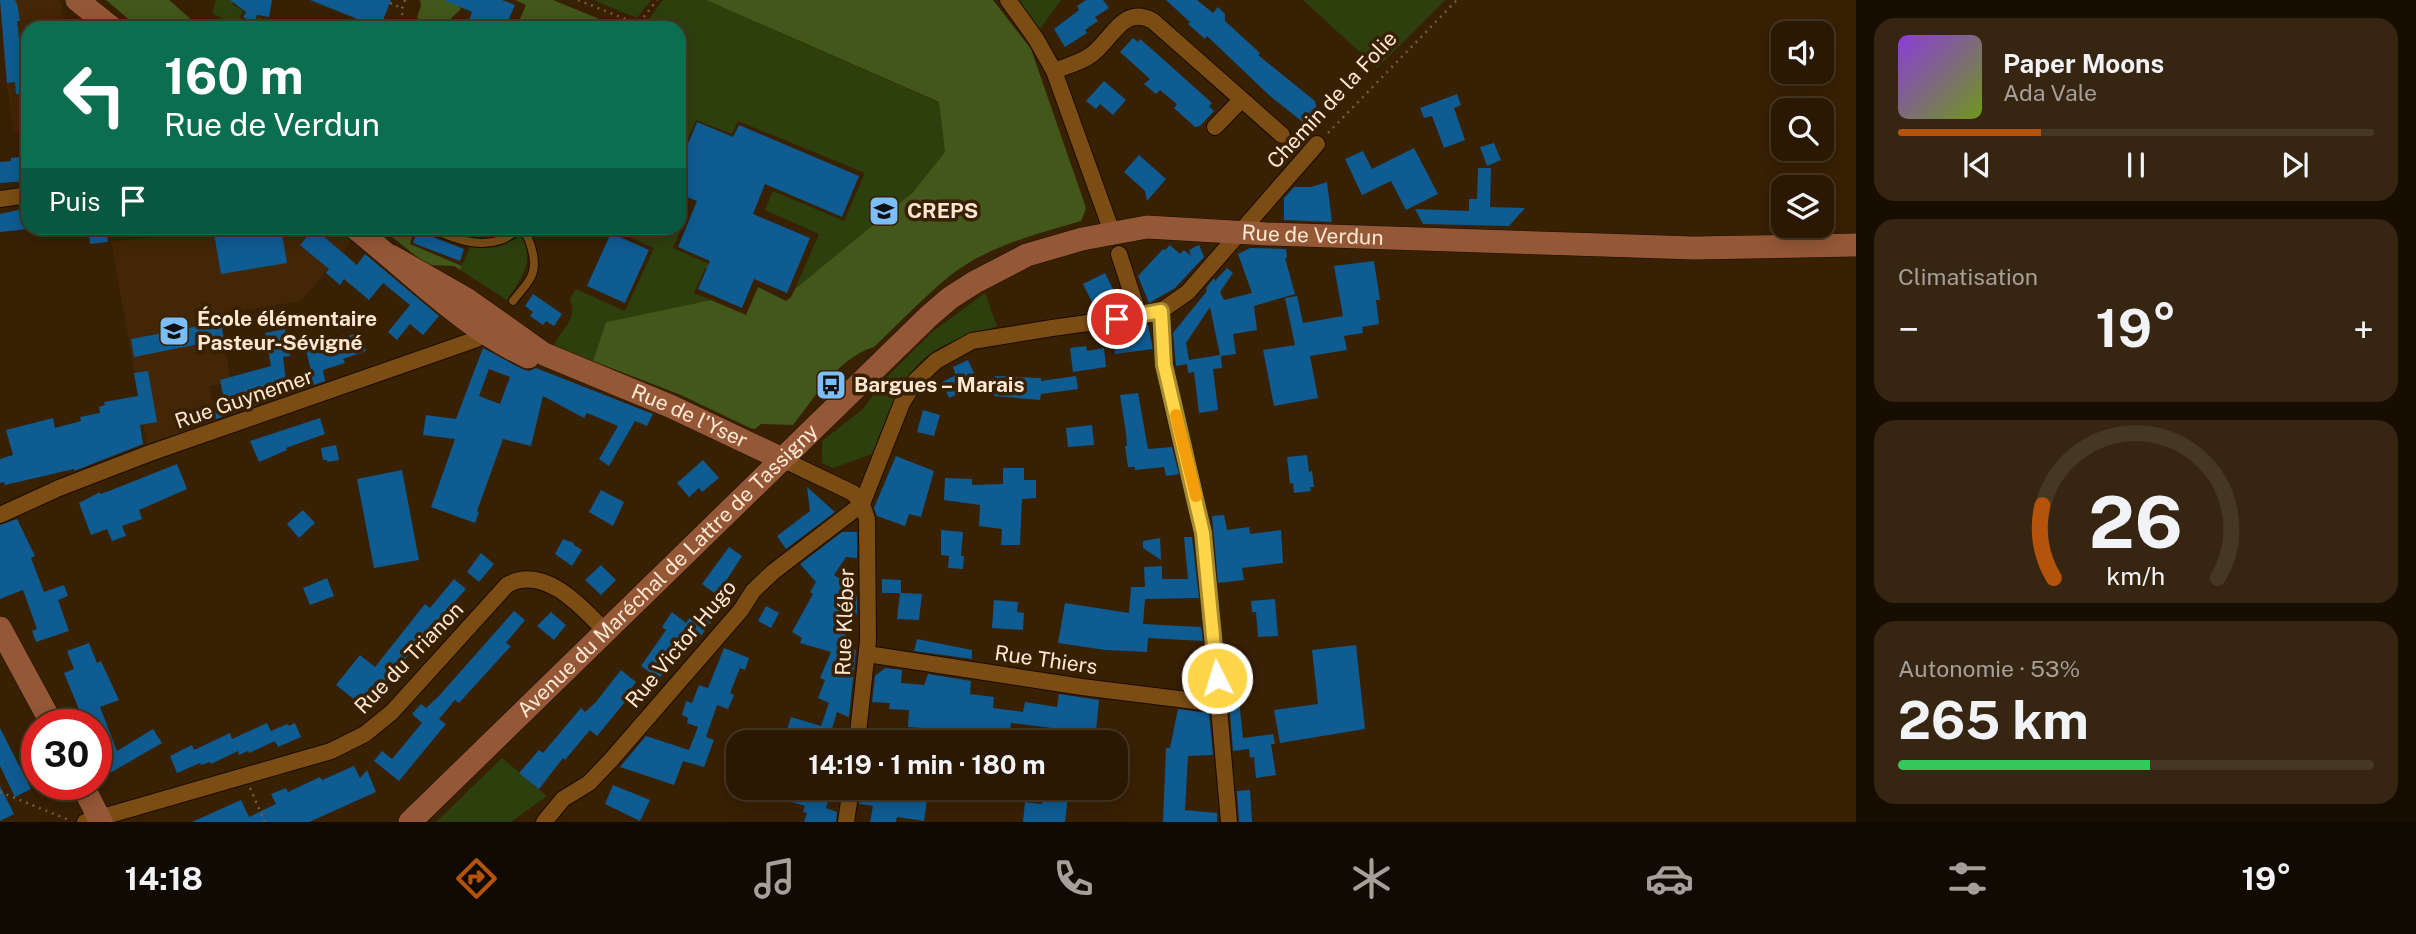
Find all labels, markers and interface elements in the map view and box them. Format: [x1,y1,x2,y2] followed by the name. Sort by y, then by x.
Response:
[1771,21,1834,238] map controls
[1771,21,1834,84] button: sound
[1262,26,1402,174] street label: Chemin de la Folie
[164,47,304,105] text: 160 m
[2003,48,2164,79] text: Paper Moons
[49,49,140,140] icon: left
[2003,79,2097,106] text: Ada Vale
[1771,98,1834,161] button: search
[164,106,380,143] text: Rue de Verdun
[1958,146,1996,184] icon: previous
[2117,146,2155,184] icon: pause
[2276,146,2314,184] icon: next
[1771,175,1834,238] button: layers
[114,182,152,220] icon: arrive
[49,186,100,217] text: Puis
[867,194,901,228] school or university icon: CREPS
[907,198,978,223] place label: CREPS
[1241,220,1384,250] street label: Rue de Verdun
[1898,263,2038,290] text: Climatisation
[1087,289,1147,349] pin
[2095,298,2177,359] text: 19°
[1098,300,1136,338] icon: arrive
[197,306,377,355] place label: École élémentaire Pasteur-Sévigné
[1898,307,1919,352] text: −
[2353,307,2374,352] text: +
[157,314,191,348] school or university icon: École élémentaire Pasteur-Sévigné
[172,363,316,434] street label: Rue Guynemer
[814,368,848,402] bus stop icon: Bargues – Marais
[854,372,1025,397] place label: Bargues – Marais
[628,378,752,453] street label: Rue de l'Yser
[512,418,823,722] street label: Avenue du Maréchal de Lattre de Tassigny
[2089,479,2183,564] text: 26
[2107,560,2165,590] text: km/h
[830,568,859,676] street label: Rue Kléber
[620,575,741,713] street label: Rue Victor Hugo
[349,597,468,719] street label: Rue du Trianon
[993,640,1099,679] street label: Rue Thiers
[1180,641,1254,715] position arrow
[1898,655,2080,682] text: Autonomie · 53%
[1898,690,2089,751] text: 265 km
[21,709,112,800] speed limit sign: 30
[808,749,1046,780] text: 14:19 · 1 min · 180 m
[452,854,501,903] icon: directions
[750,854,799,903] icon: music
[1049,854,1098,903] icon: phone
[1347,854,1396,903] icon: climate
[1645,854,1694,903] icon: car
[1943,854,1992,903] icon: filters
[125,860,203,897] text: 14:18
[2241,860,2291,897] text: 19°

